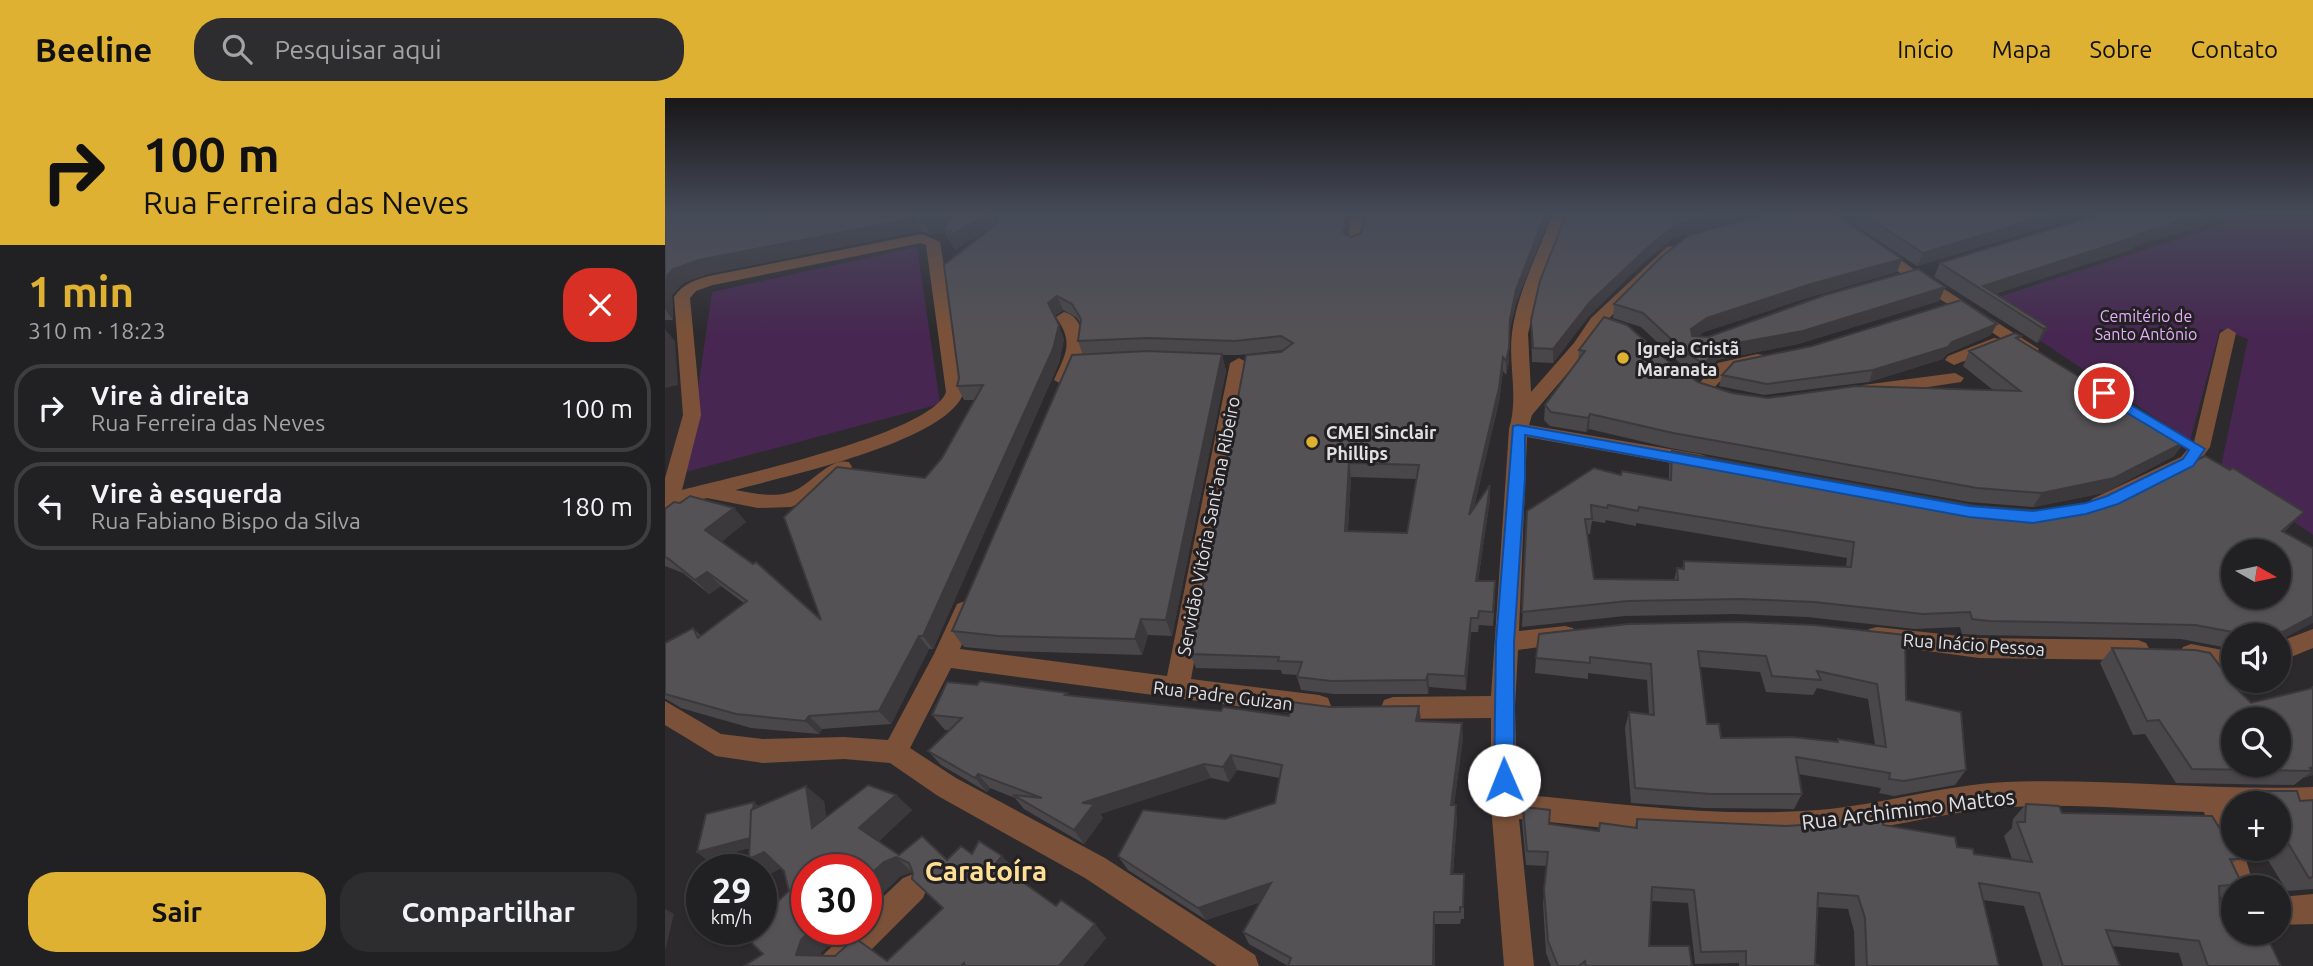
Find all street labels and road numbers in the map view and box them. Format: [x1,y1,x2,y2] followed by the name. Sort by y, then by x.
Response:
[1173,395,1243,657] street label: Servidão Vitória Sant'ana Ribeiro
[1902,629,2046,659] street label: Rua Inácio Pessoa
[1152,677,1294,713] street label: Rua Padre Guizan
[1800,784,2016,834] street label: Rua Archimimo Mattos

